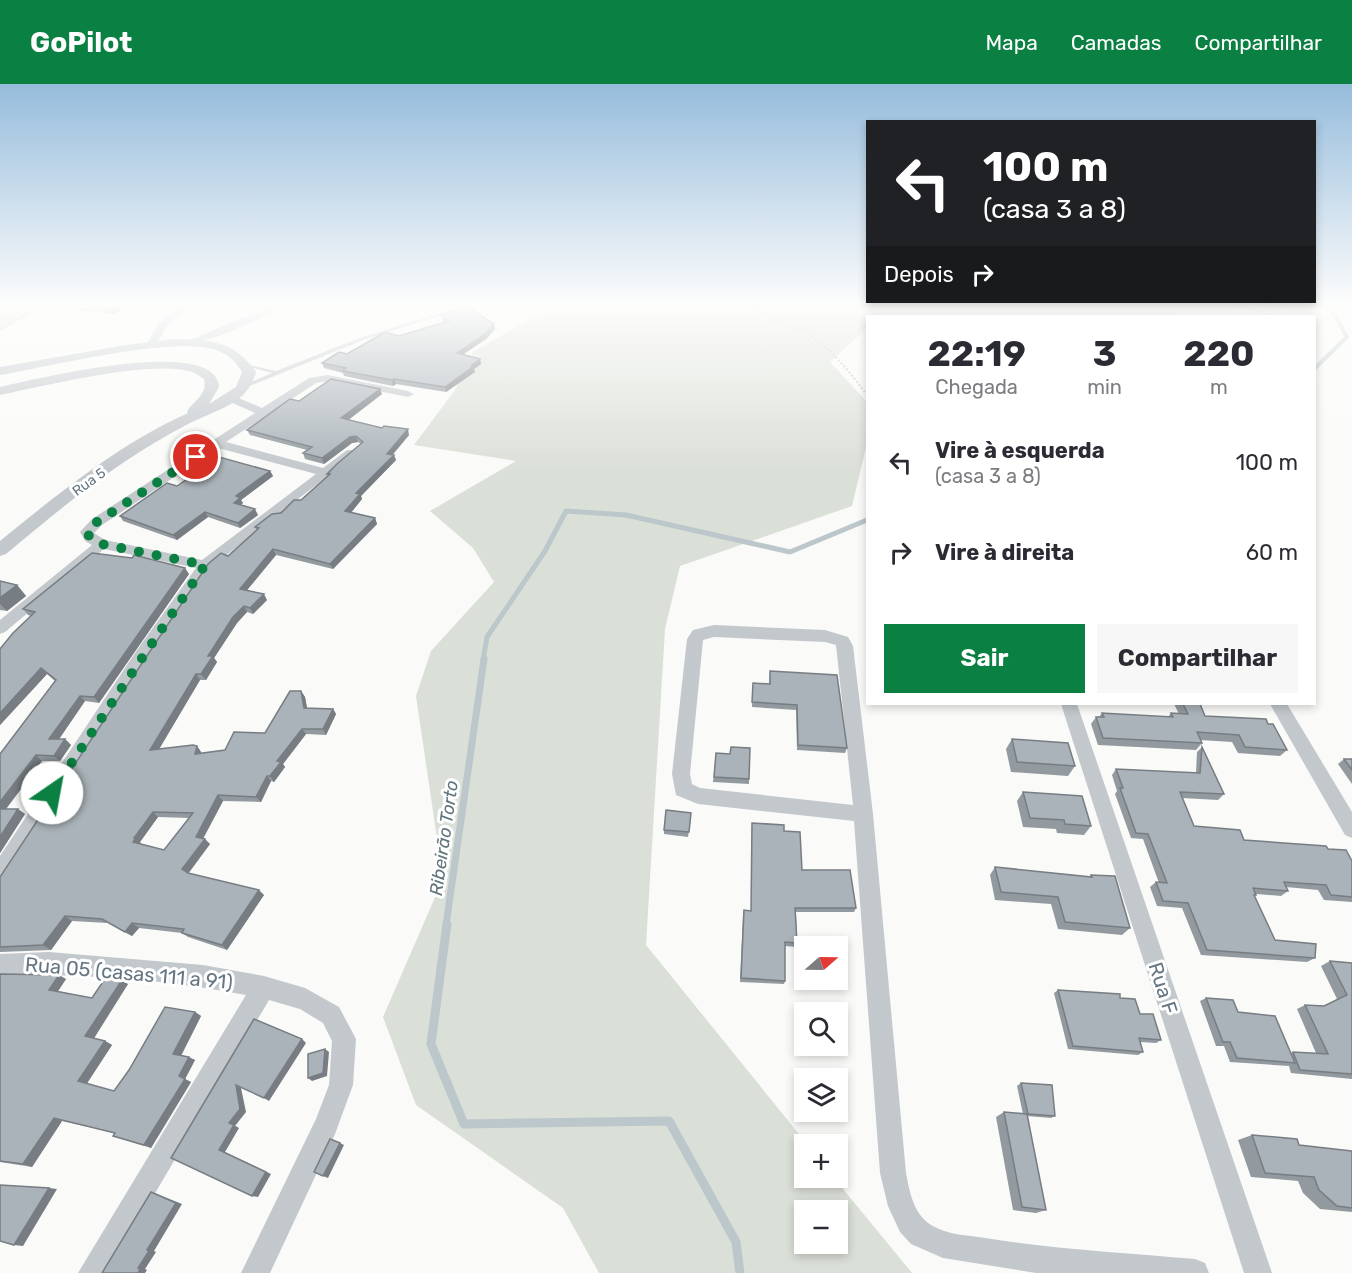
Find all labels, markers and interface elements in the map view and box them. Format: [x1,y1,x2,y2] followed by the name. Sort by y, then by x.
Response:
[30,26,132,59] text: GoPilot
[985,30,1038,55] text: Mapa
[1071,30,1161,55] text: Camadas
[1194,30,1322,55] text: Compartilhar
[983,142,1108,192] text: 100 m
[884,144,962,222] icon: left
[983,193,1126,225] text: (casa 3 a 8)
[966,258,999,291] icon: right
[884,261,954,288] text: Depois
[927,332,1026,375] text: 22:19
[1093,332,1116,375] text: 3
[1183,332,1255,375] text: 220
[935,375,1018,399] text: Chegada
[1087,375,1122,399] text: min
[1210,375,1228,399] text: m
[170,431,221,482] pin
[935,437,1105,464] text: Vire à esquerda
[179,440,212,473] icon: arrive
[884,446,917,479] icon: left
[1236,449,1298,476] text: 100 m
[69,464,109,500] street label: Rua 5
[935,464,1041,488] text: (casa 3 a 8)
[884,536,917,569] icon: right
[935,539,1074,566] text: Vire à direita
[1246,539,1298,566] text: 60 m
[884,624,1085,693] button: Sair
[1097,624,1298,693] button: Compartilhar
[20,761,84,825] position arrow
[425,779,463,897] water label: Ribeirão Torto
[794,936,848,990] north arrow
[794,936,848,1254] map controls
[24,952,234,994] street label: Rua 05 (casas 111 a 91)
[1143,959,1183,1017] street label: Rua F
[794,1002,848,1056] button: search
[794,1068,848,1122] button: layers
[794,1134,848,1188] button: +
[794,1200,848,1254] button: −

